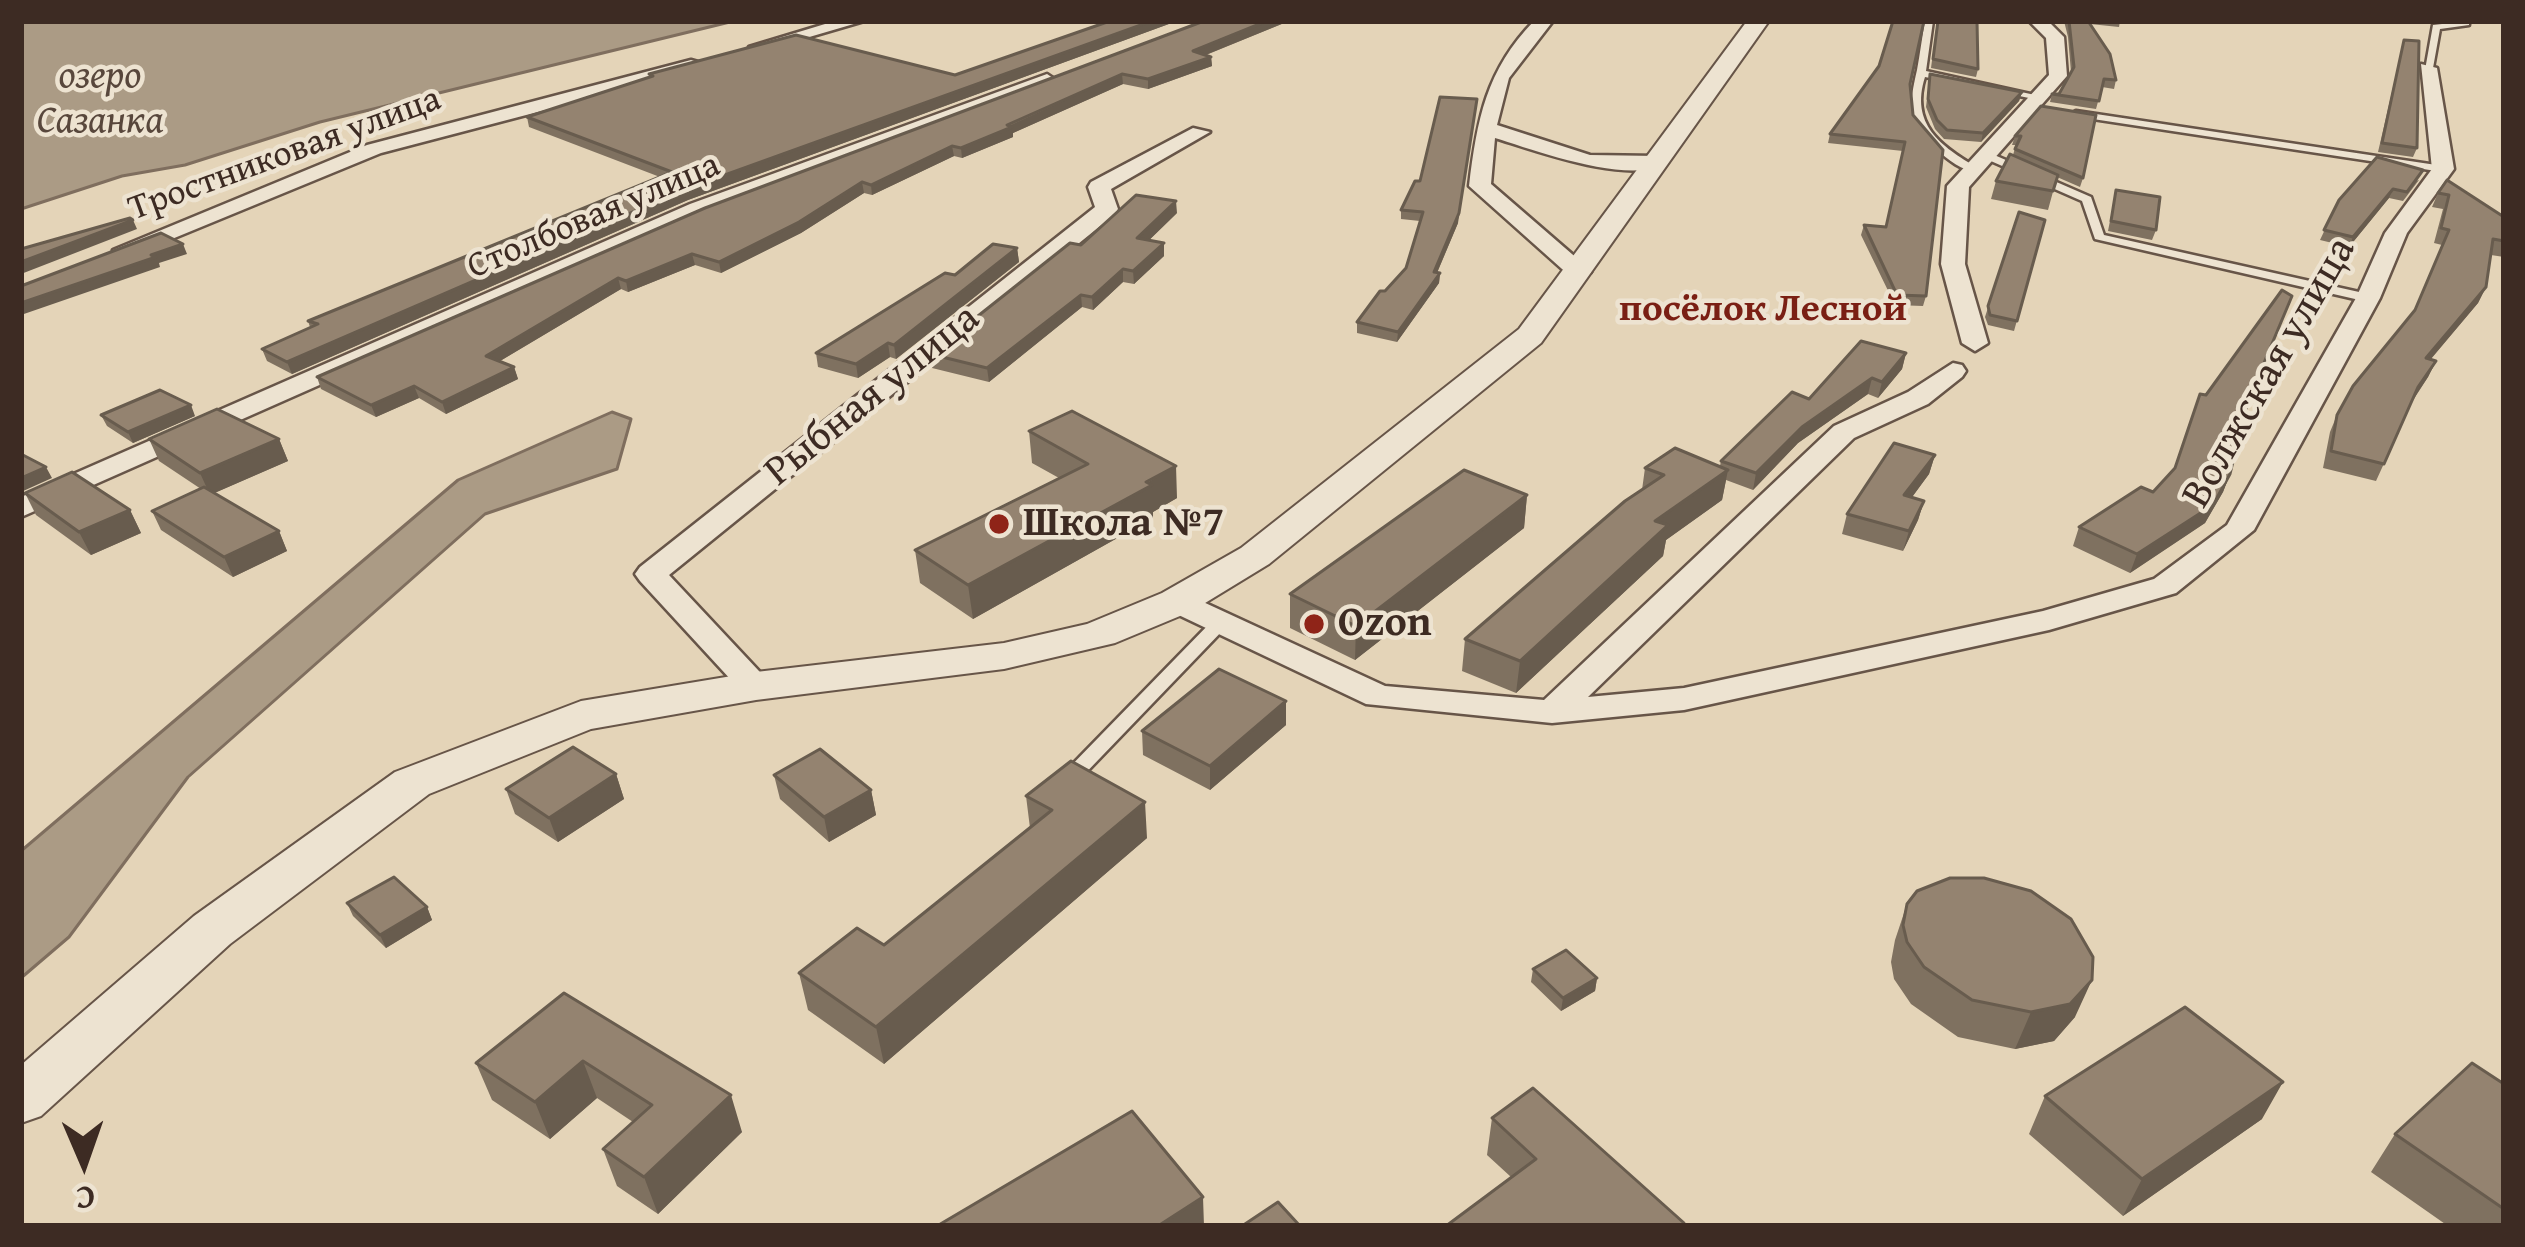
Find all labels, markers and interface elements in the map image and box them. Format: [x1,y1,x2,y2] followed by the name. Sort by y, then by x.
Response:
[37,54,163,145] water label: озеро Сазанка
[123,78,447,232] street label: Тростниковая улица
[461,144,727,290] street label: Столбовая улица
[2172,229,2368,517] street label: Волжская улица
[1619,287,1907,333] district label: посёлок Лесной
[755,294,991,498] street label: Рыбная улица
[1023,499,1224,549] place label: Школа №7
[986,511,1012,537] marker: Школа №7
[1338,599,1432,649] place label: Ozon
[1301,611,1327,637] marker: Ozon
[24,1103,144,1223] north arrow
[75,1175,95,1223] text: С

